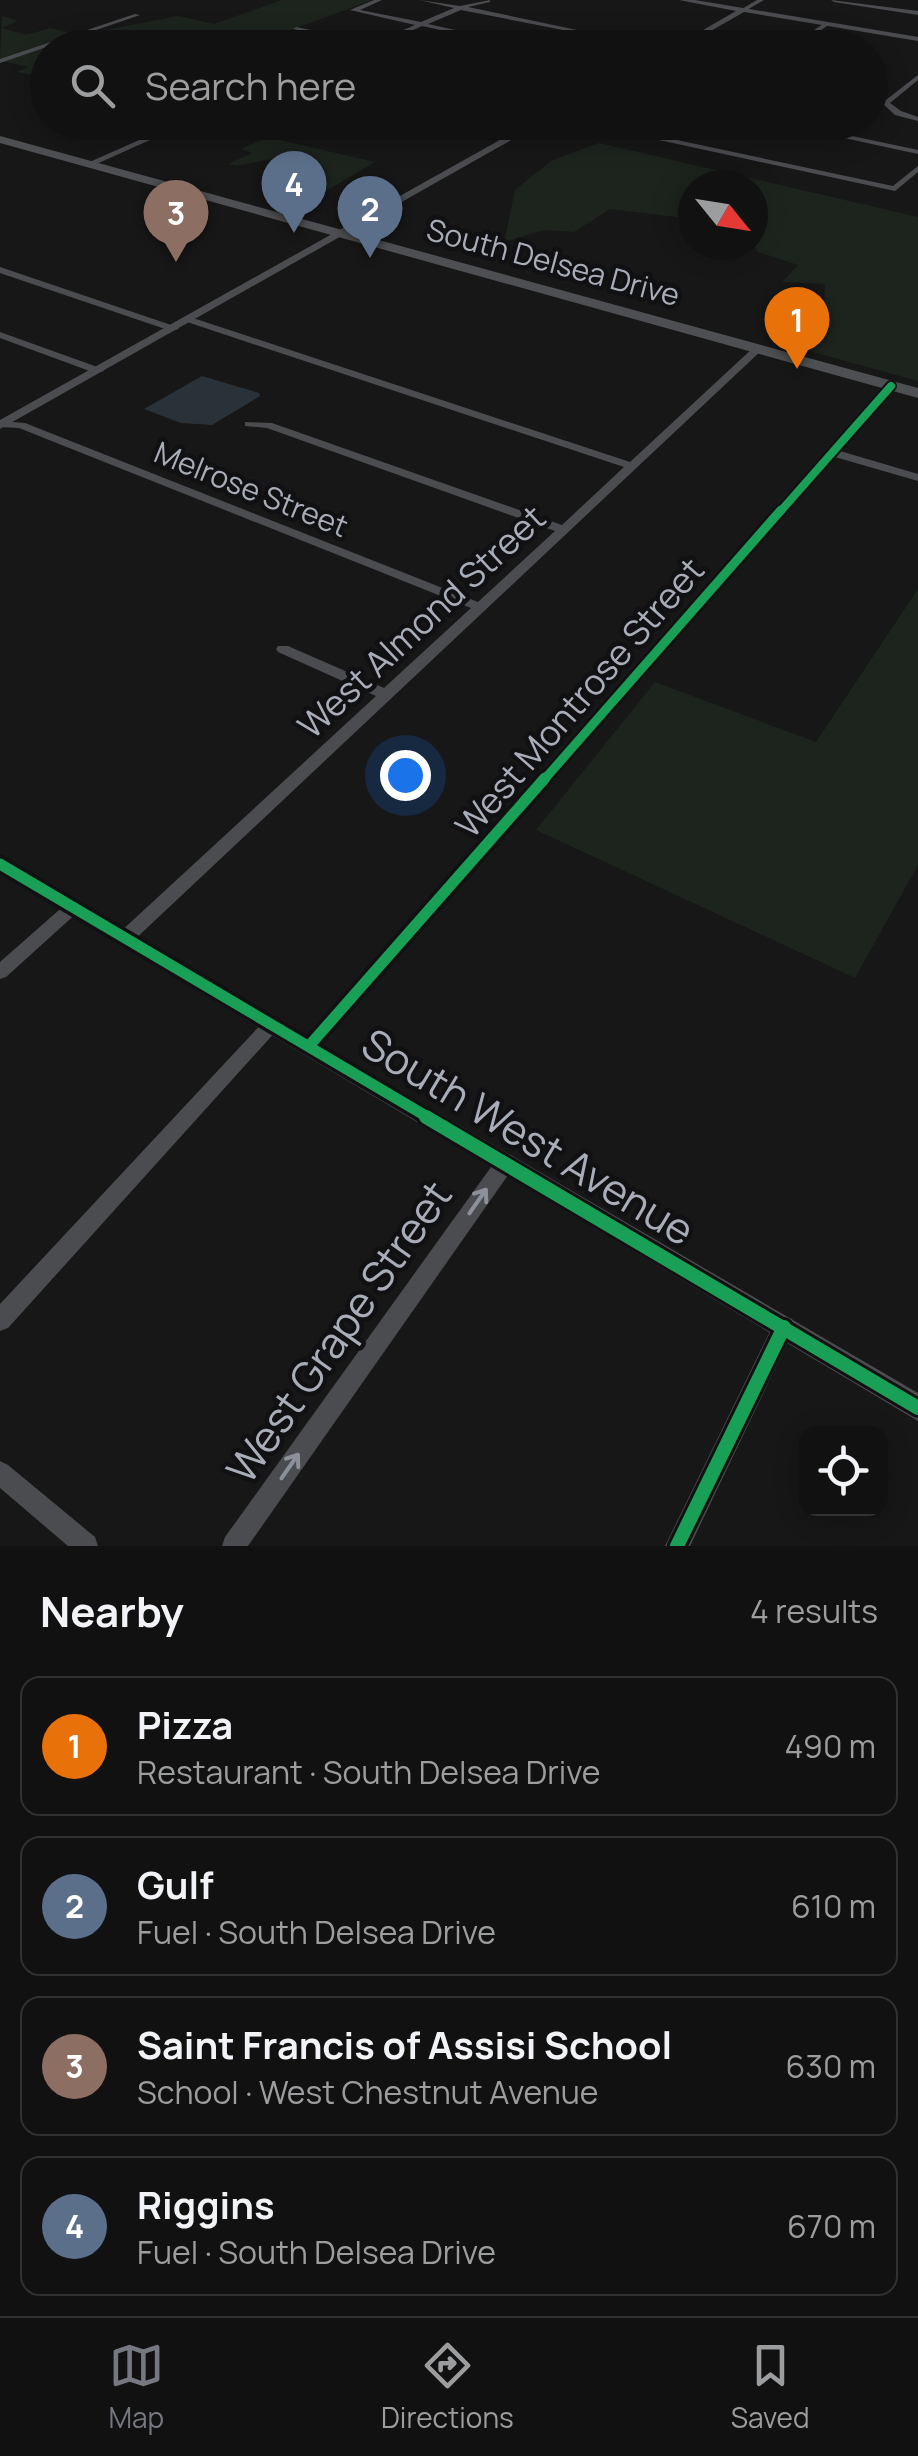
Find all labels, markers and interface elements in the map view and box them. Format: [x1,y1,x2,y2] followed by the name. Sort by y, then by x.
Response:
[30,30,888,140] search box
[65,58,120,113] icon: search
[145,59,356,111] text: Search here
[262,150,326,233] pin: 4
[678,170,768,260] north arrow
[338,176,402,258] pin: 2
[144,180,208,262] pin: 3
[422,208,684,315] street label: South Delsea Drive
[764,286,830,369] pin: 1
[149,431,354,546] street label: Melrose Street
[287,494,556,749] street label: West Almond Street
[444,547,714,848] street label: West Montrose Street
[380,750,431,801] your location
[351,1014,706,1258] street label: South West Avenue
[212,1169,464,1494] street label: West Grape Street
[467,1188,488,1215] one-way arrow
[798,1426,888,1516] map controls
[798,1426,888,1516] button: locate
[279,1453,300,1480] one-way arrow
[40,1582,184,1640] text: Nearby
[750,1589,878,1633] text: 4 results
[137,1698,233,1750] text: Pizza
[67,1724,82,1768] text: 1
[785,1724,876,1768] text: 490 m
[137,1750,601,1794] text: Restaurant · South Delsea Drive
[137,1858,214,1910] text: Gulf
[65,1884,84,1928] text: 2
[791,1884,876,1928] text: 610 m
[137,1910,496,1954] text: Fuel · South Delsea Drive
[137,2018,672,2070] text: Saint Francis of Assisi School
[65,2044,84,2088] text: 3
[785,2044,876,2088] text: 630 m
[137,2070,599,2114] text: School · West Chestnut Avenue
[137,2178,275,2230] text: Riggins
[65,2204,84,2248] text: 4
[787,2204,876,2248] text: 670 m
[137,2230,496,2274] text: Fuel · South Delsea Drive
[108,2338,164,2436] tab: Map
[381,2338,514,2436] tab: Directions
[731,2338,810,2436] tab: Saved

